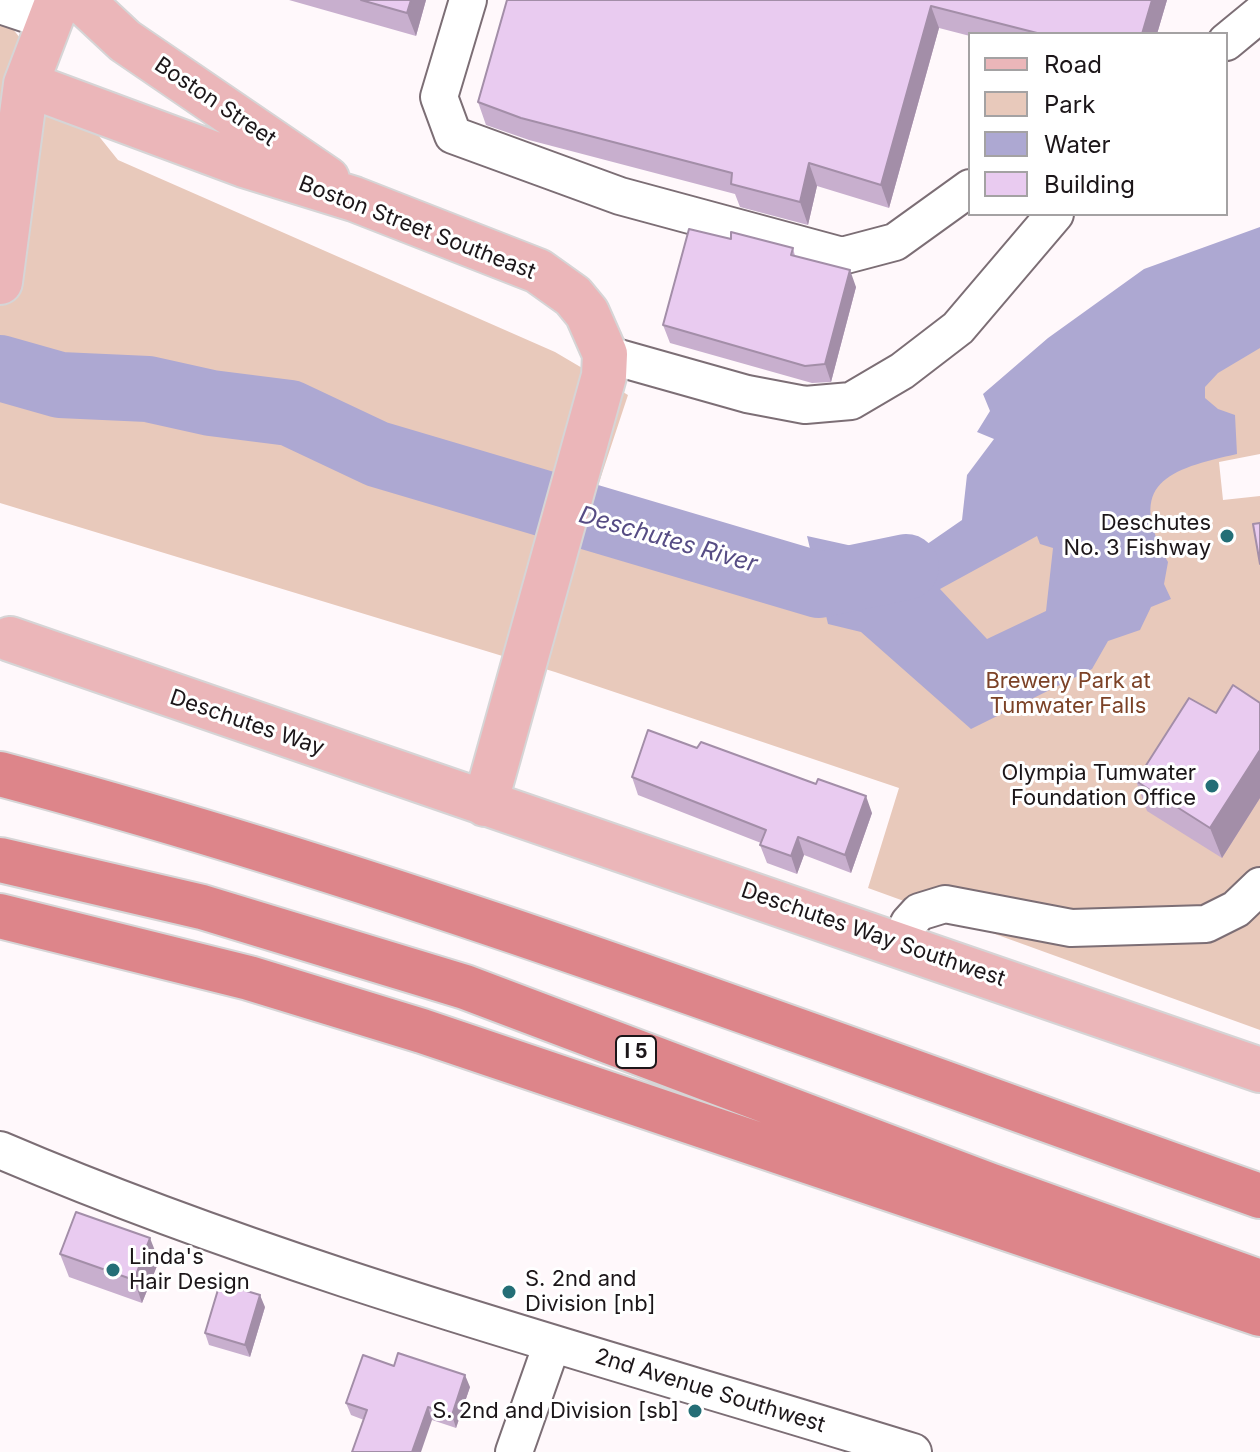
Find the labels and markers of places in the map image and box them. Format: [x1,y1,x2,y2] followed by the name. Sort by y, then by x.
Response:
[1064,510,1211,562] place label: Deschutes No. 3 Fishway
[1218,527,1236,545] marker: Deschutes No. 3 Fishway
[1001,760,1196,812] place label: Olympia Tumwater Foundation Office
[1203,777,1221,795] marker: Olympia Tumwater Foundation Office
[129,1244,250,1296] place label: Linda's Hair Design
[104,1261,122,1279] marker: Linda's Hair Design
[525,1266,655,1318] place label: S. 2nd and Division [nb]
[500,1283,518,1301] marker: S. 2nd and Division [nb]
[432,1398,679,1424] place label: S. 2nd and Division [sb]
[686,1402,704,1420] marker: S. 2nd and Division [sb]

